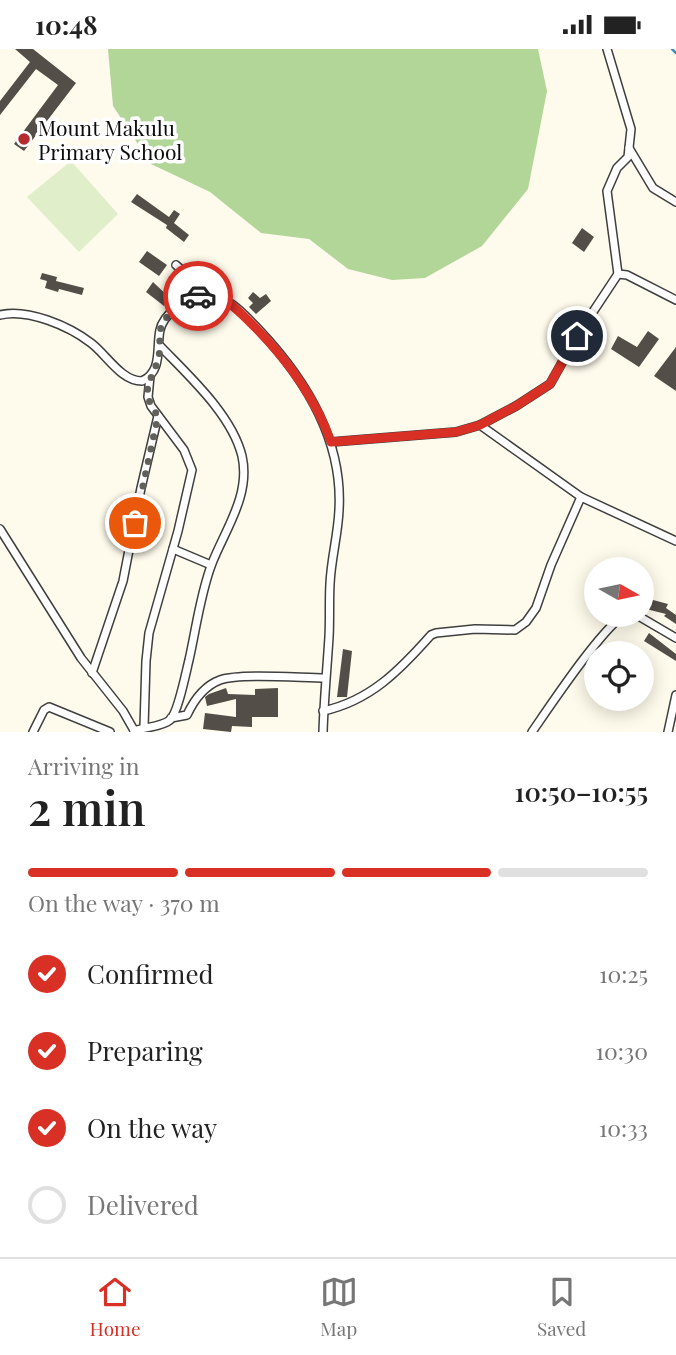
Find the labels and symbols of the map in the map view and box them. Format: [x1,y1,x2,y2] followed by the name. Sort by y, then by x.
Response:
[38,113,182,165] place label: Mount Makulu Primary School
[16,131,32,147] marker: Mount Makulu Primary School
[163,261,233,331] courier
[547,306,607,366] pin
[105,493,165,553] pin
[584,557,654,627] north arrow

